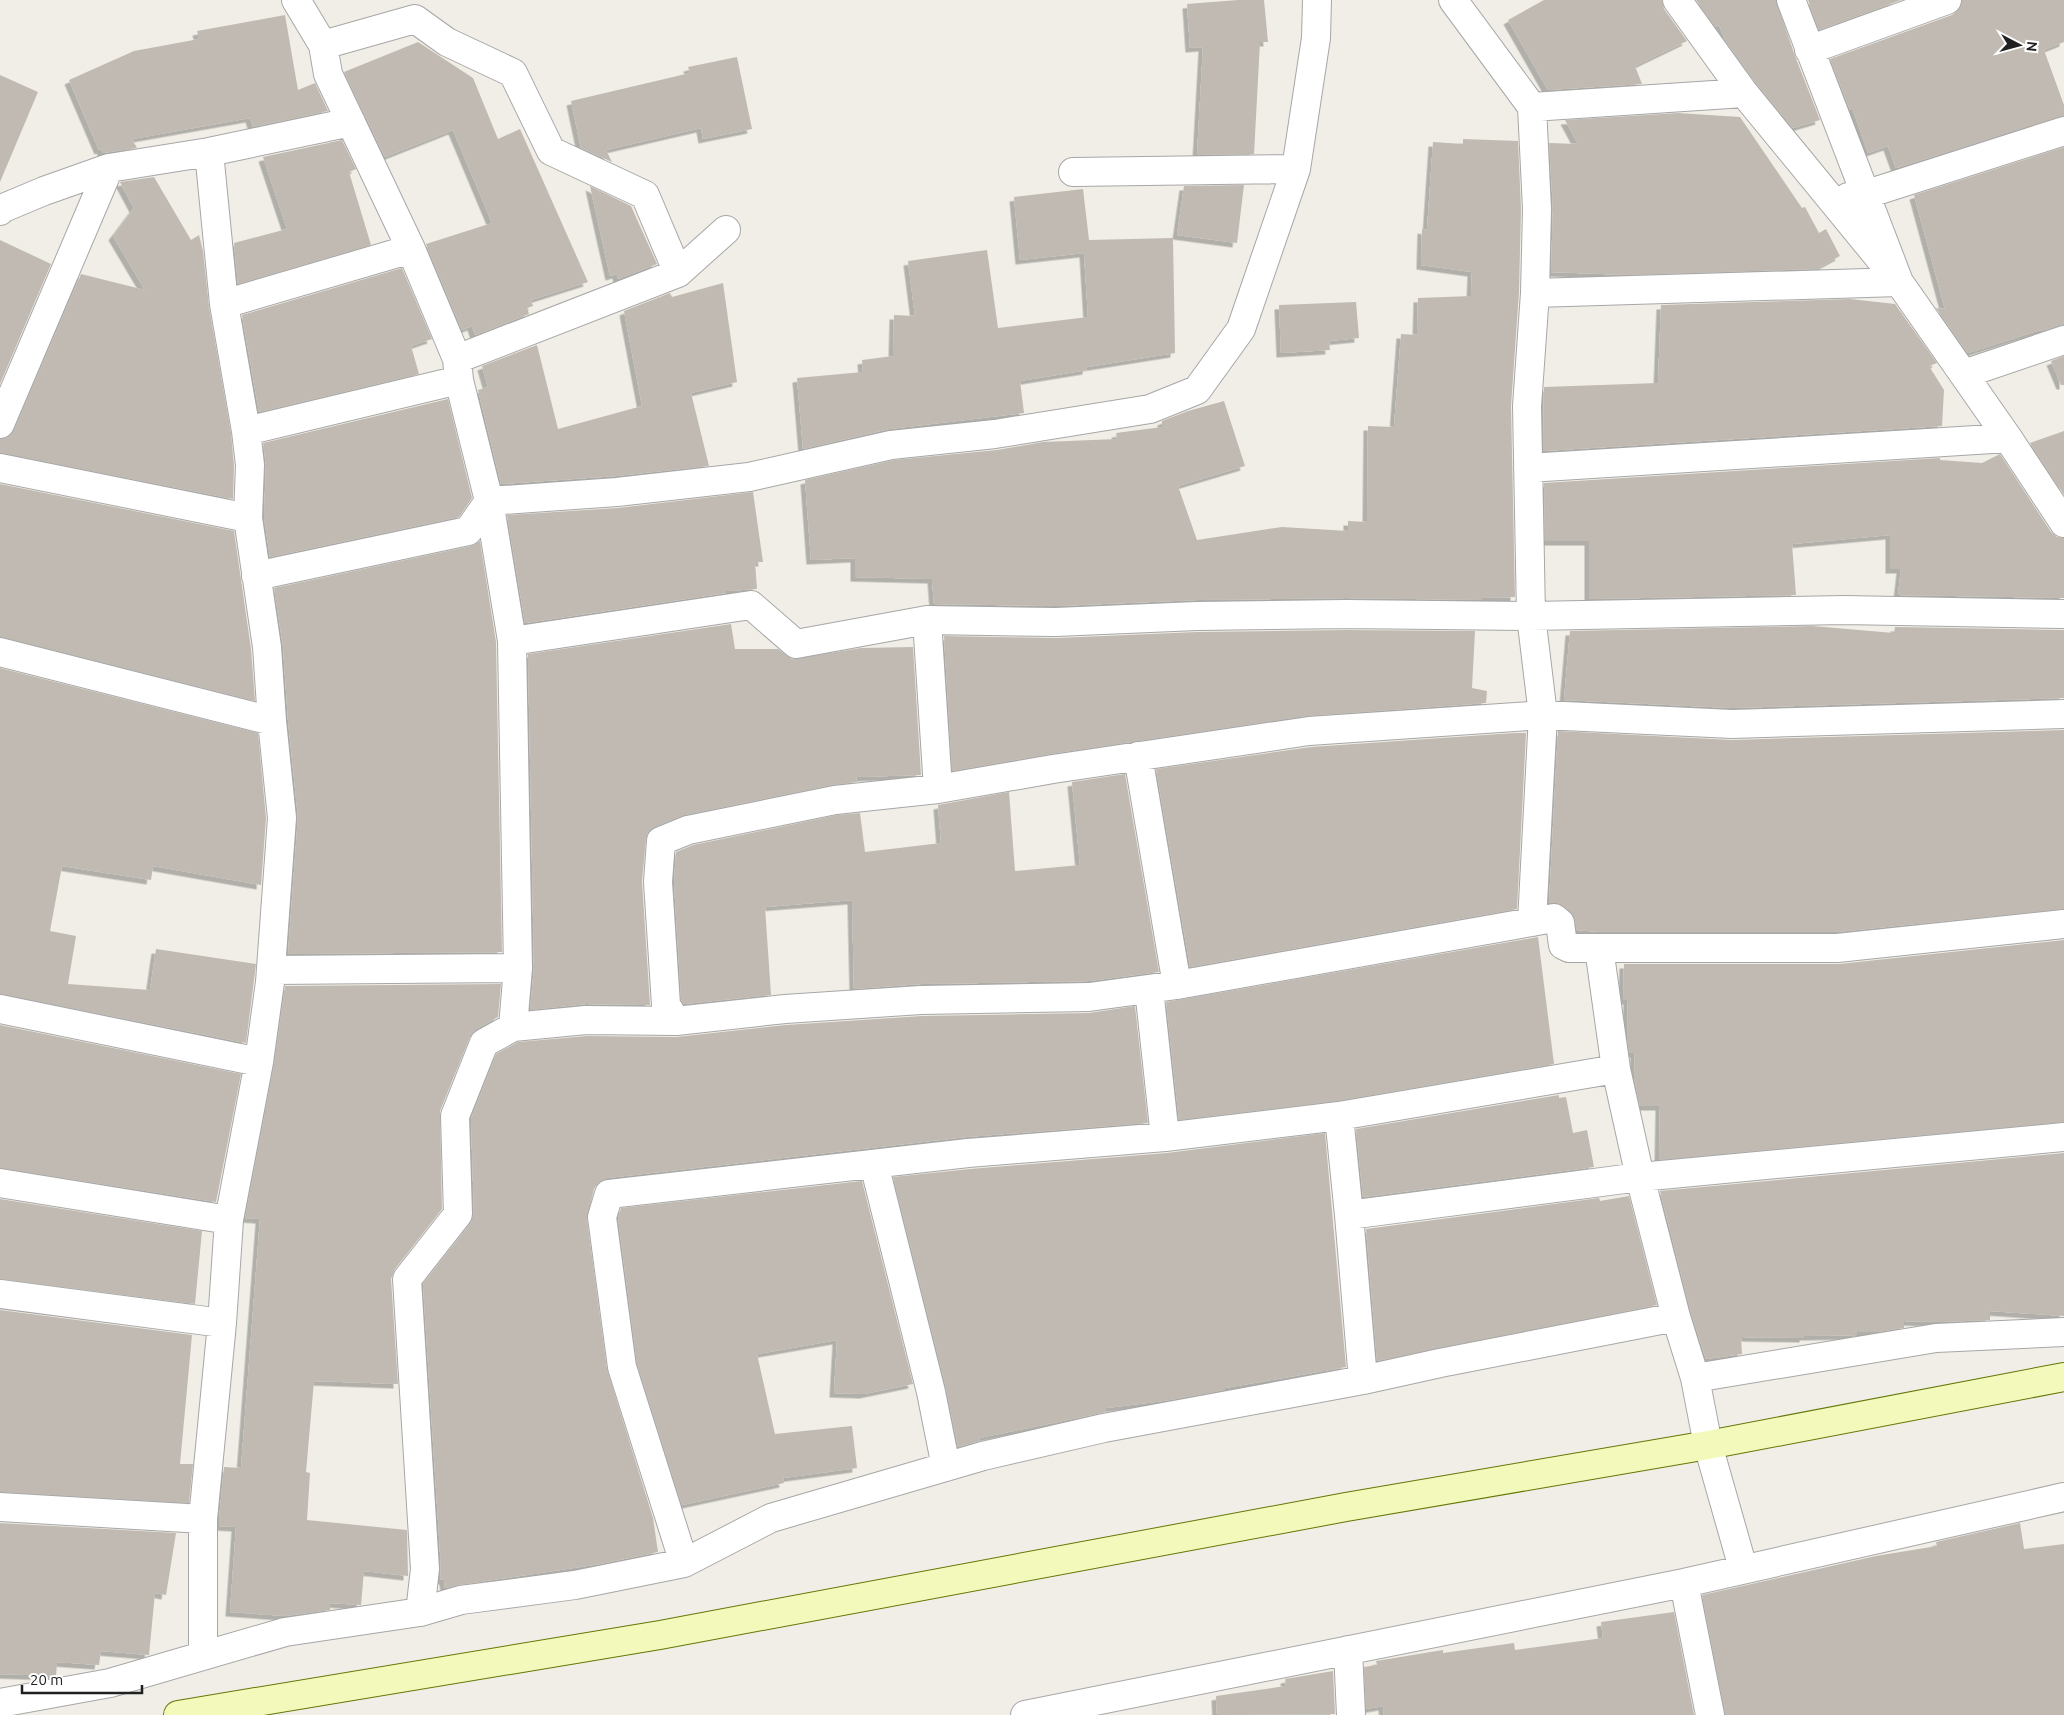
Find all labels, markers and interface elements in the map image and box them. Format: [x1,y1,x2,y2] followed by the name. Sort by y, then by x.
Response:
[1994,20,2044,70] north arrow
[2023,40,2040,52] text: N
[22,1662,142,1694] scale bar
[30,1671,63,1688] text: 20 m

